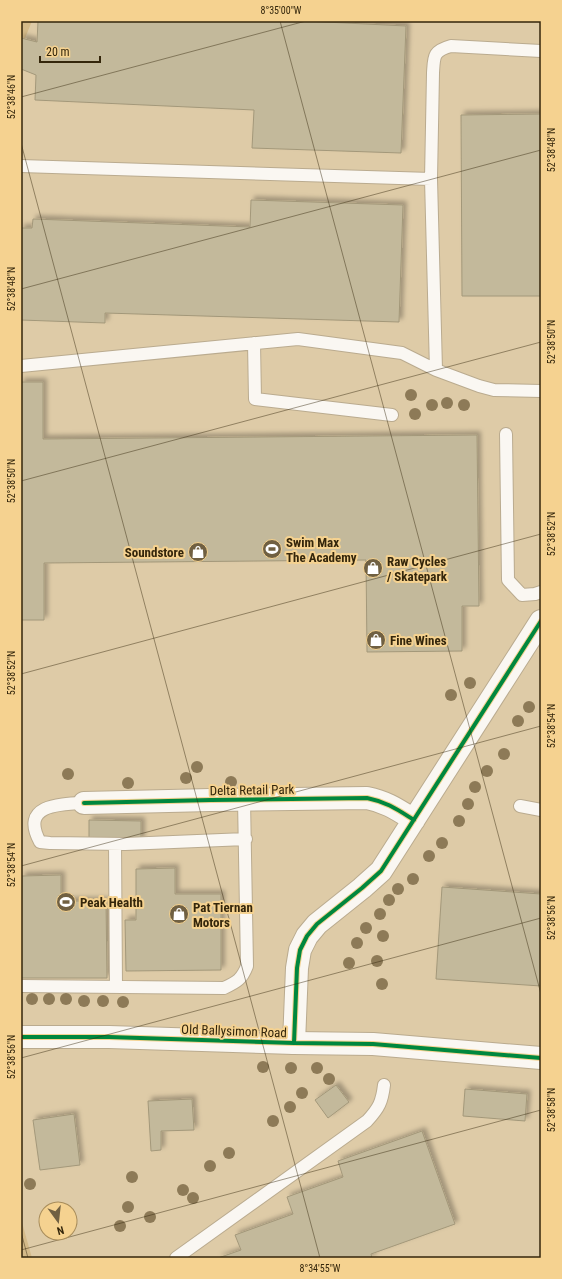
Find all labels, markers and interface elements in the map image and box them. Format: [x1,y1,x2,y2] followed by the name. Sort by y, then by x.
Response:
[261,5,302,16] text: 8°35'00"W
[40,38,100,64] scale bar
[46,45,70,59] text: 20 m
[6,75,17,119] text: 52°38'46"N
[546,128,557,172] text: 52°38'48"N
[6,267,17,311] text: 52°38'48"N
[546,320,557,364] text: 52°38'50"N
[6,459,17,503] text: 52°38'50"N
[546,512,557,556] text: 52°38'52"N
[286,535,357,565] place label: Swim Max The Academy
[261,538,283,560] sports icon: Swim Max The Academy
[187,541,209,563] shop icon: Soundstore
[125,545,184,560] place label: Soundstore
[387,554,448,584] place label: Raw Cycles / Skatepark
[362,557,384,579] shop icon: Raw Cycles / Skatepark
[365,629,387,651] shop icon: Fine Wines
[390,633,447,648] place label: Fine Wines
[6,651,17,695] text: 52°38'52"N
[546,704,557,748] text: 52°38'54"N
[209,782,295,798] street label: Delta Retail Park
[6,843,17,887] text: 52°38'54"N
[55,891,77,913] sports icon: Peak Health
[80,895,143,910] place label: Peak Health
[546,896,557,940] text: 52°38'56"N
[193,900,253,930] place label: Pat Tiernan Motors
[168,903,190,925] shop icon: Pat Tiernan Motors
[181,1022,287,1040] street label: Old Ballysimon Road
[6,1035,17,1079] text: 52°38'56"N
[546,1088,557,1132] text: 52°38'58"N
[38,1201,78,1241] north arrow
[55,1223,65,1237] text: N
[300,1263,341,1274] text: 8°34'55"W

